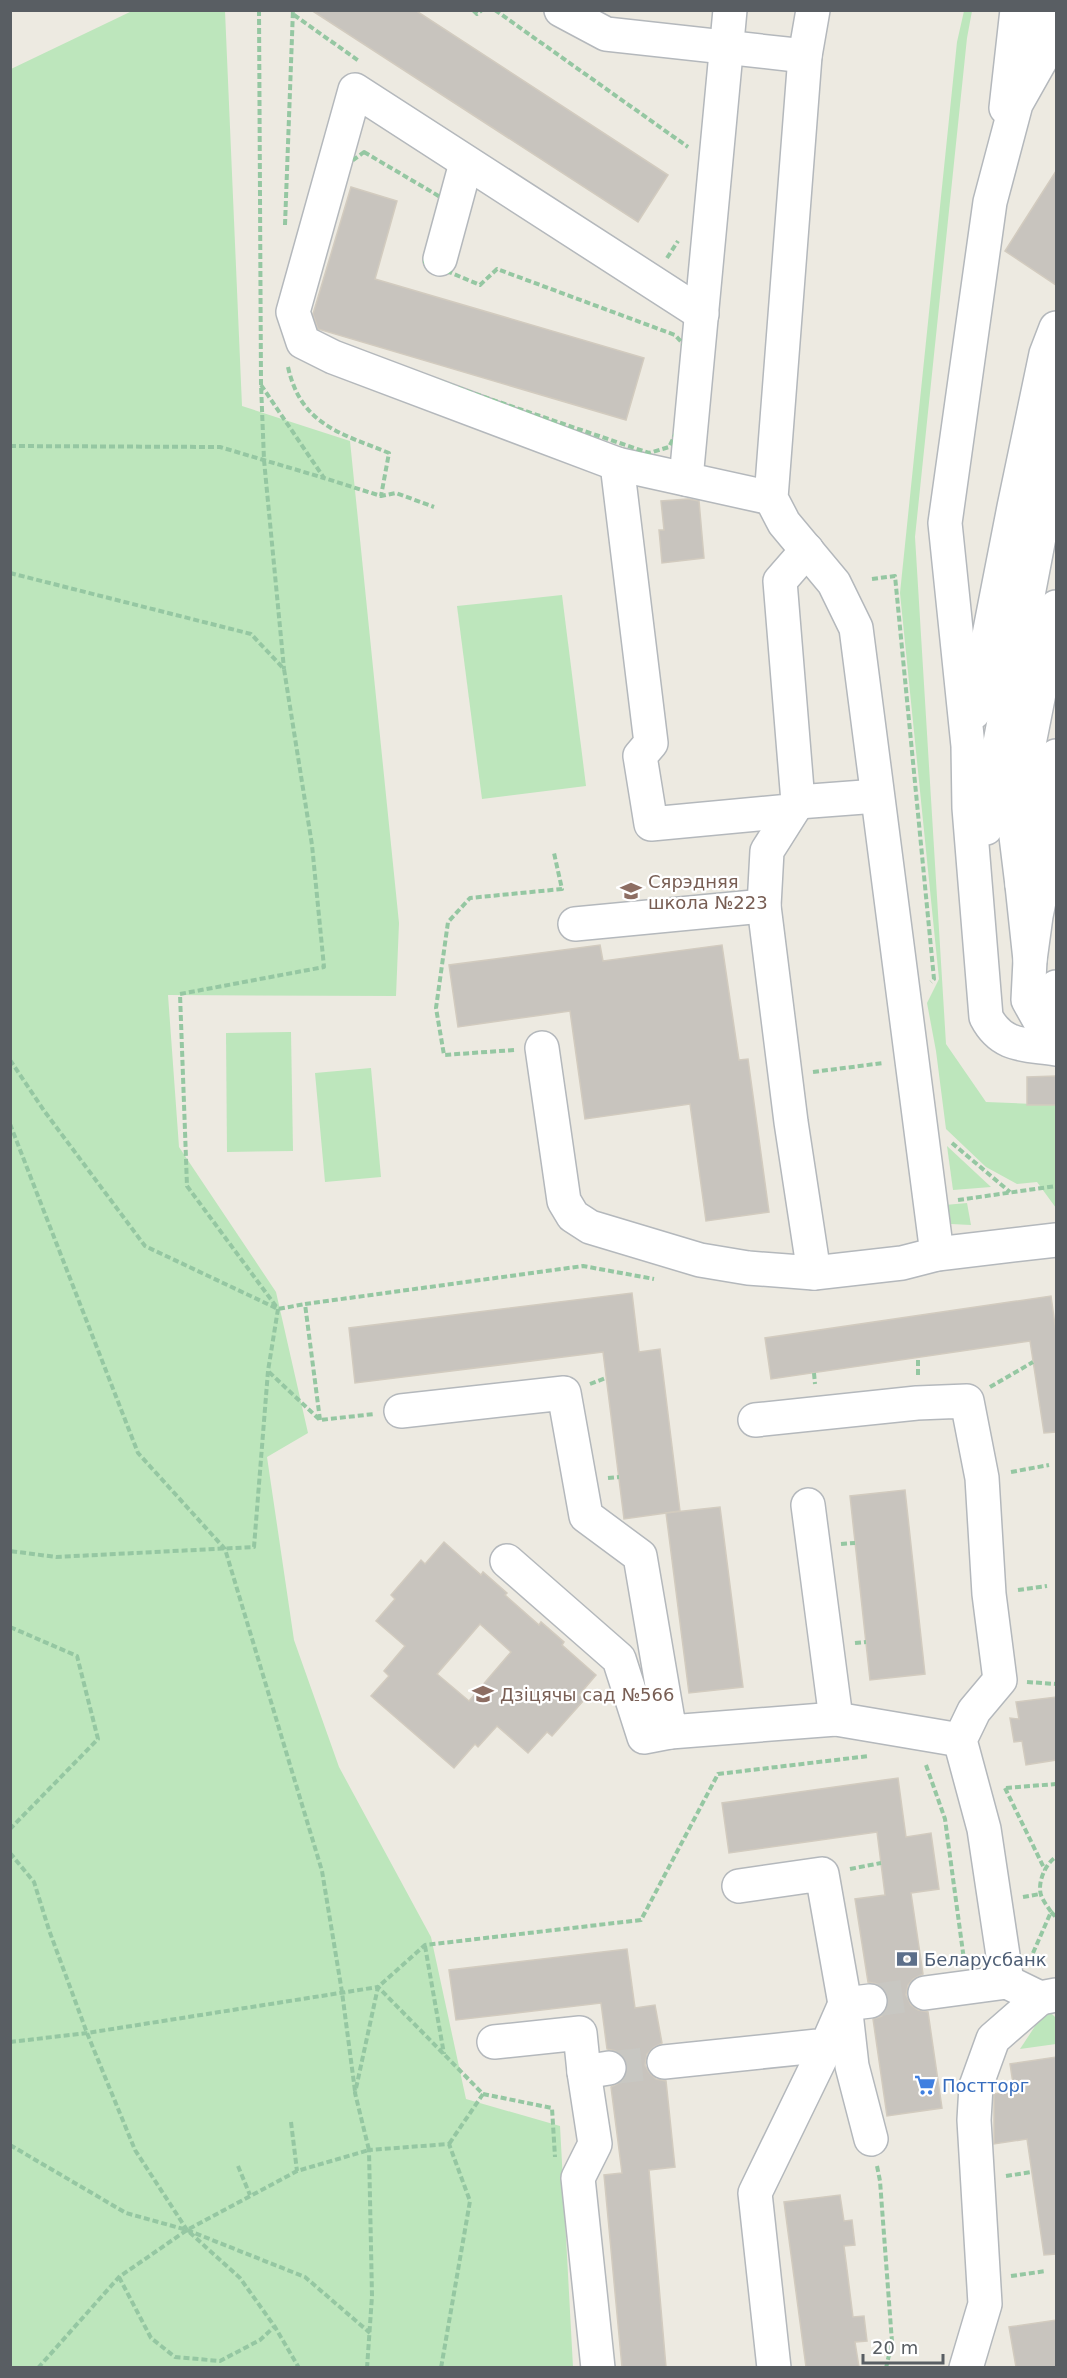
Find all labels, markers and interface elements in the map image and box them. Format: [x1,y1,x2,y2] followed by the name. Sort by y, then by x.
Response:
[648,871,768,913] place label: Сярэдняя школа №223
[619,879,643,903] school or university icon: Сярэдняя школа №223
[471,1682,495,1706] school or university icon: Дзіцячы сад №566
[500,1684,674,1705] place label: Дзіцячы сад №566
[895,1947,919,1971] bank icon: Беларусбанк
[924,1949,1047,1970] place label: Беларусбанк
[913,2073,937,2097] supermarket icon: Постторг
[942,2075,1029,2096] place label: Постторг
[863,2327,942,2365] scale bar
[872,2337,918,2358] text: 20 m

